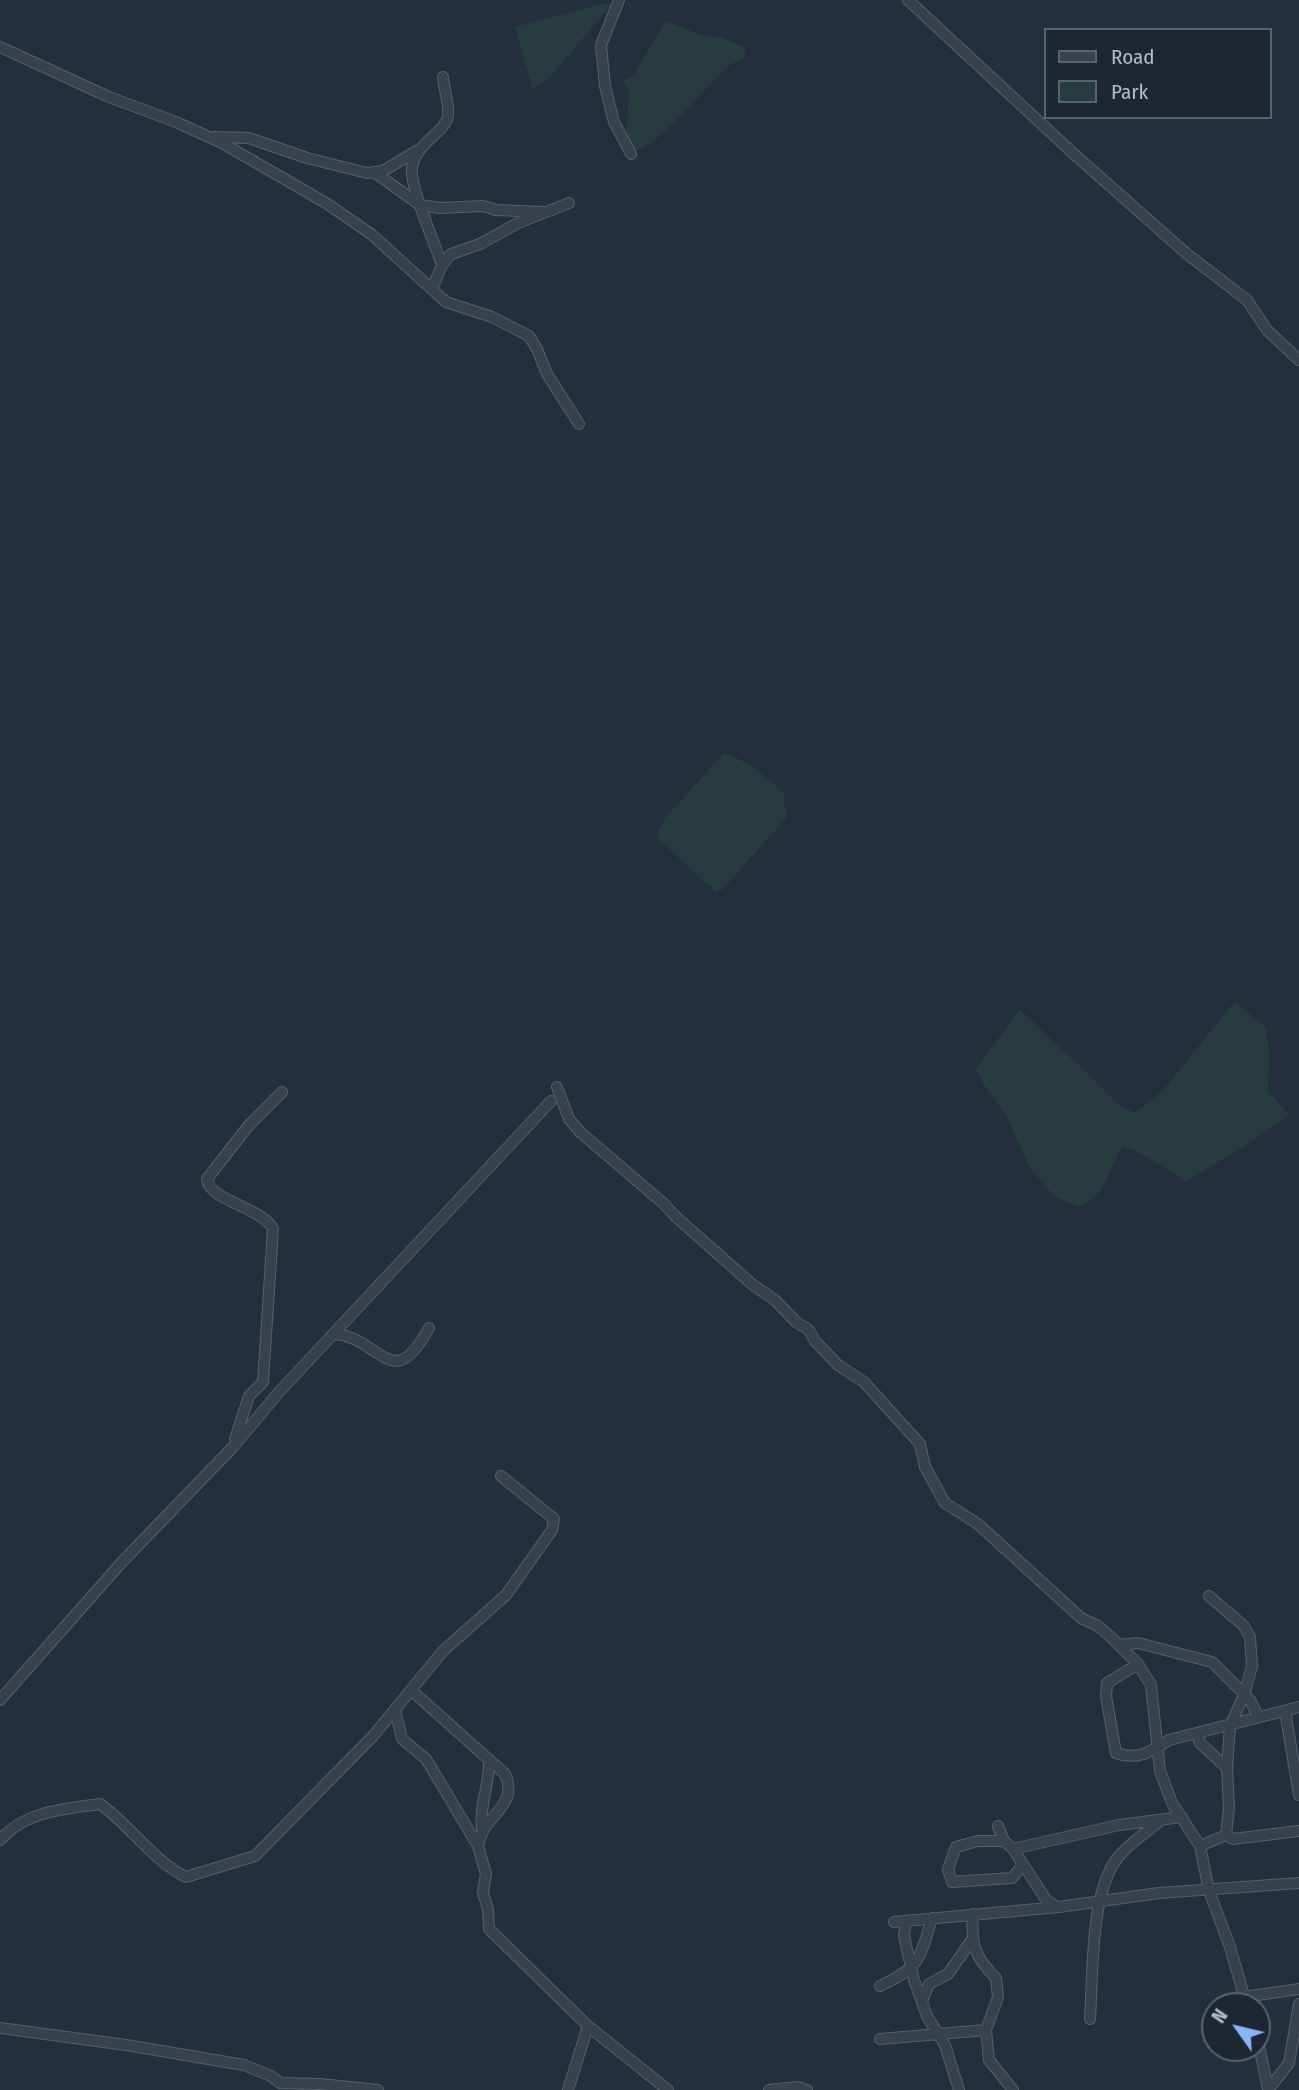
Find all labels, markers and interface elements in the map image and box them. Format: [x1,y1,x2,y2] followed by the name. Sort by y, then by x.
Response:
[1044,28,1271,119] legend
[1111,44,1155,70] text: Road
[1111,79,1148,105] text: Park
[1201,1992,1271,2062] north arrow
[1207,2005,1233,2027] text: N

